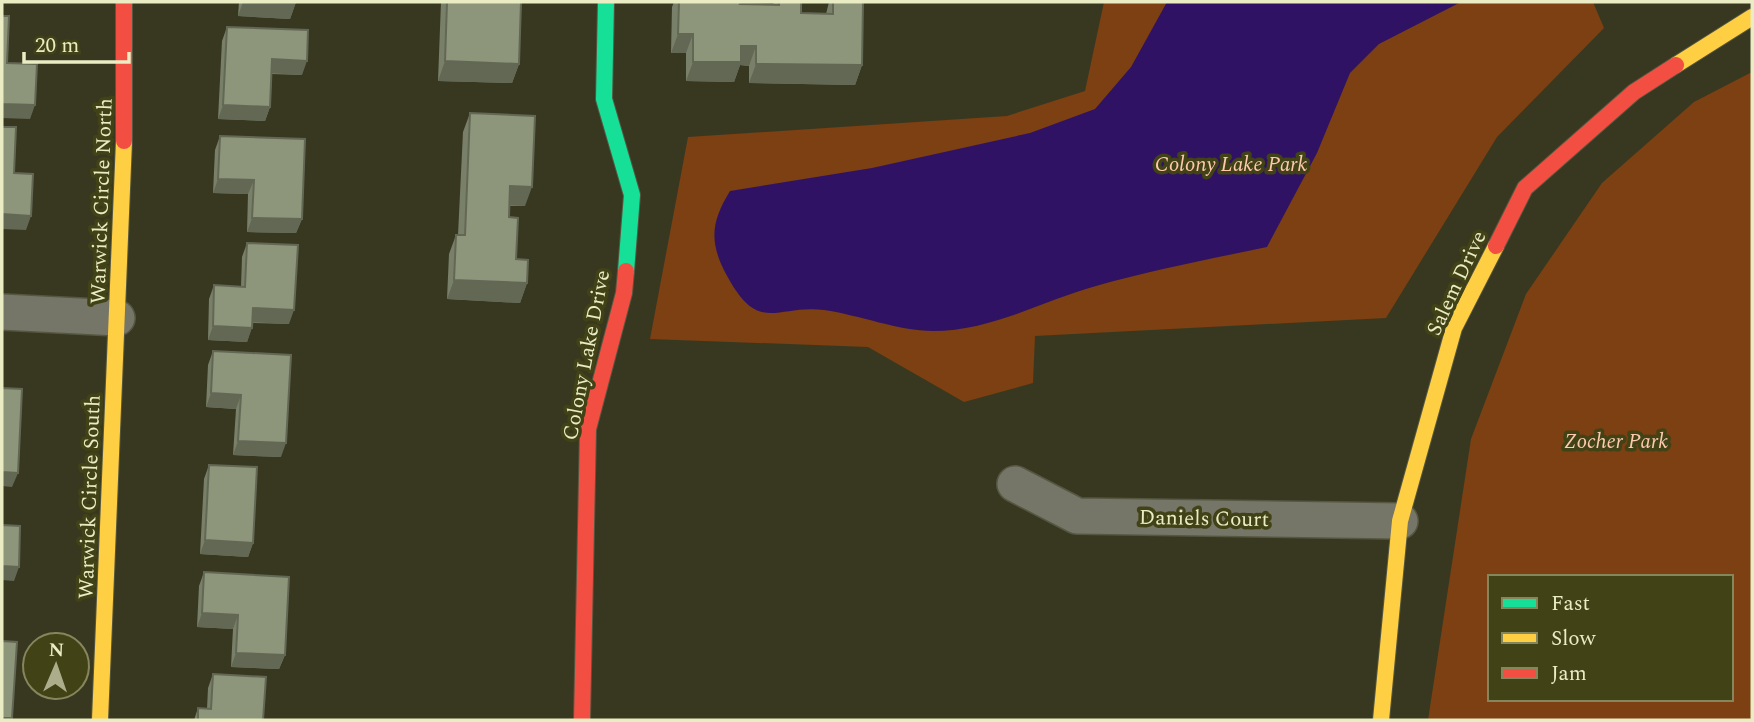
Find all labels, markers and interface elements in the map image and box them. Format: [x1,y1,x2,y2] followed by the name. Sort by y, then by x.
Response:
[24,21,130,65] scale bar
[35,30,79,62] text: 20 m
[82,97,122,305] street label: Warwick Circle North
[1155,149,1308,181] park label: Colony Lake Park
[1419,226,1495,341] street label: Salem Drive
[555,267,619,443] street label: Colony Lake Drive
[70,394,110,600] street label: Warwick Circle South
[1564,426,1668,458] park label: Zocher Park
[1139,502,1269,536] street label: Daniels Court
[1488,575,1733,701] legend
[1551,588,1590,620] text: Fast
[1551,623,1597,655] text: Slow
[21,631,91,701] north arrow
[48,636,65,665] text: N
[1551,658,1587,690] text: Jam

